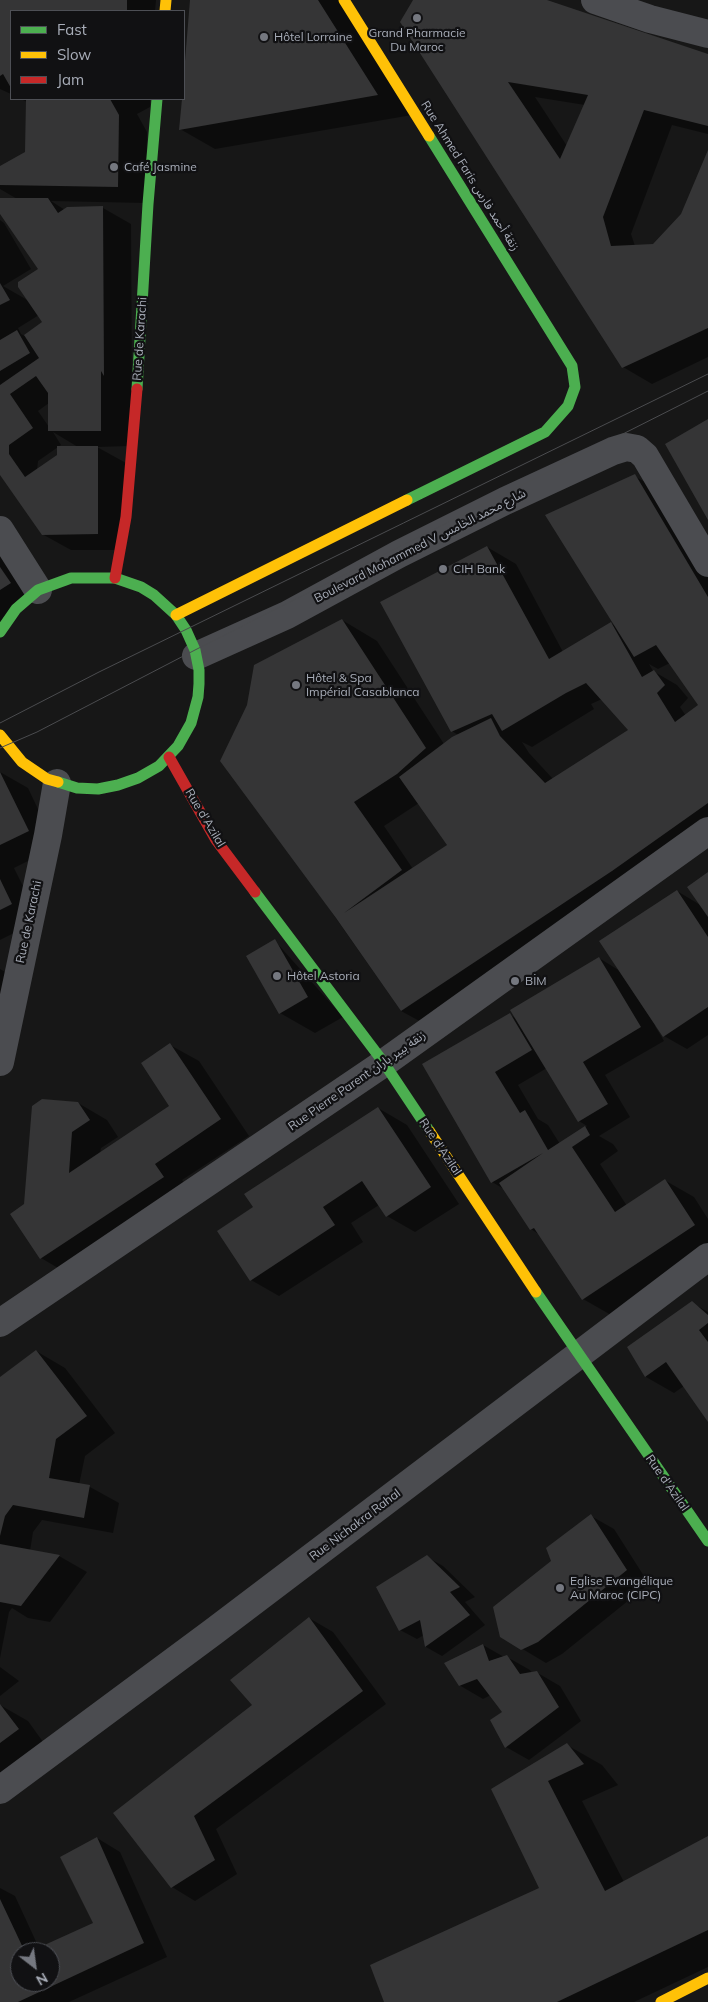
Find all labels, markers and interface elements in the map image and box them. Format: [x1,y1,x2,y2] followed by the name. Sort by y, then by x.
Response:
[10,10,185,100] legend
[411,12,423,24] marker: Grand Pharmacie Du Maroc
[57,20,87,39] text: Fast
[368,26,466,54] place label: Grand Pharmacie Du Maroc
[274,30,352,44] place label: Hôtel Lorraine
[258,31,270,43] marker: Hôtel Lorraine
[57,45,91,64] text: Slow
[57,70,84,89] text: Jam
[418,98,522,254] street label: Rue Ahmed Faris زنقة أحمد فارس
[124,160,197,174] place label: Café Jasmine
[108,161,120,173] marker: Café Jasmine
[130,297,150,381] street label: Rue de Karachi
[312,486,528,606] street label: Boulevard Mohammed V شارع محمد الخامس
[453,562,505,576] place label: CIH Bank
[437,563,449,575] marker: CIH Bank
[306,671,420,699] place label: Hôtel & Spa Impérial Casablanca
[290,679,302,691] marker: Hôtel & Spa Impérial Casablanca
[182,786,228,850] street label: Rue d'Azilal
[13,879,45,965] street label: Rue de Karachi
[287,969,360,983] place label: Hôtel Astoria
[271,970,283,982] marker: Hôtel Astoria
[525,974,547,988] place label: BİM
[509,975,521,987] marker: BİM
[286,1028,428,1134] street label: Rue Pierre Parent زنقة بيير باران
[416,1116,464,1178] street label: Rue d'Azilal
[642,1452,692,1514] street label: Rue d'Azilal
[307,1486,403,1564] street label: Rue Nichakra Rahal
[570,1574,673,1602] place label: Eglise Evangélique Au Maroc (CIPC)
[554,1582,566,1594] marker: Eglise Evangélique Au Maroc (CIPC)
[10,1942,60,1992] north arrow
[33,1969,51,1990] text: N

